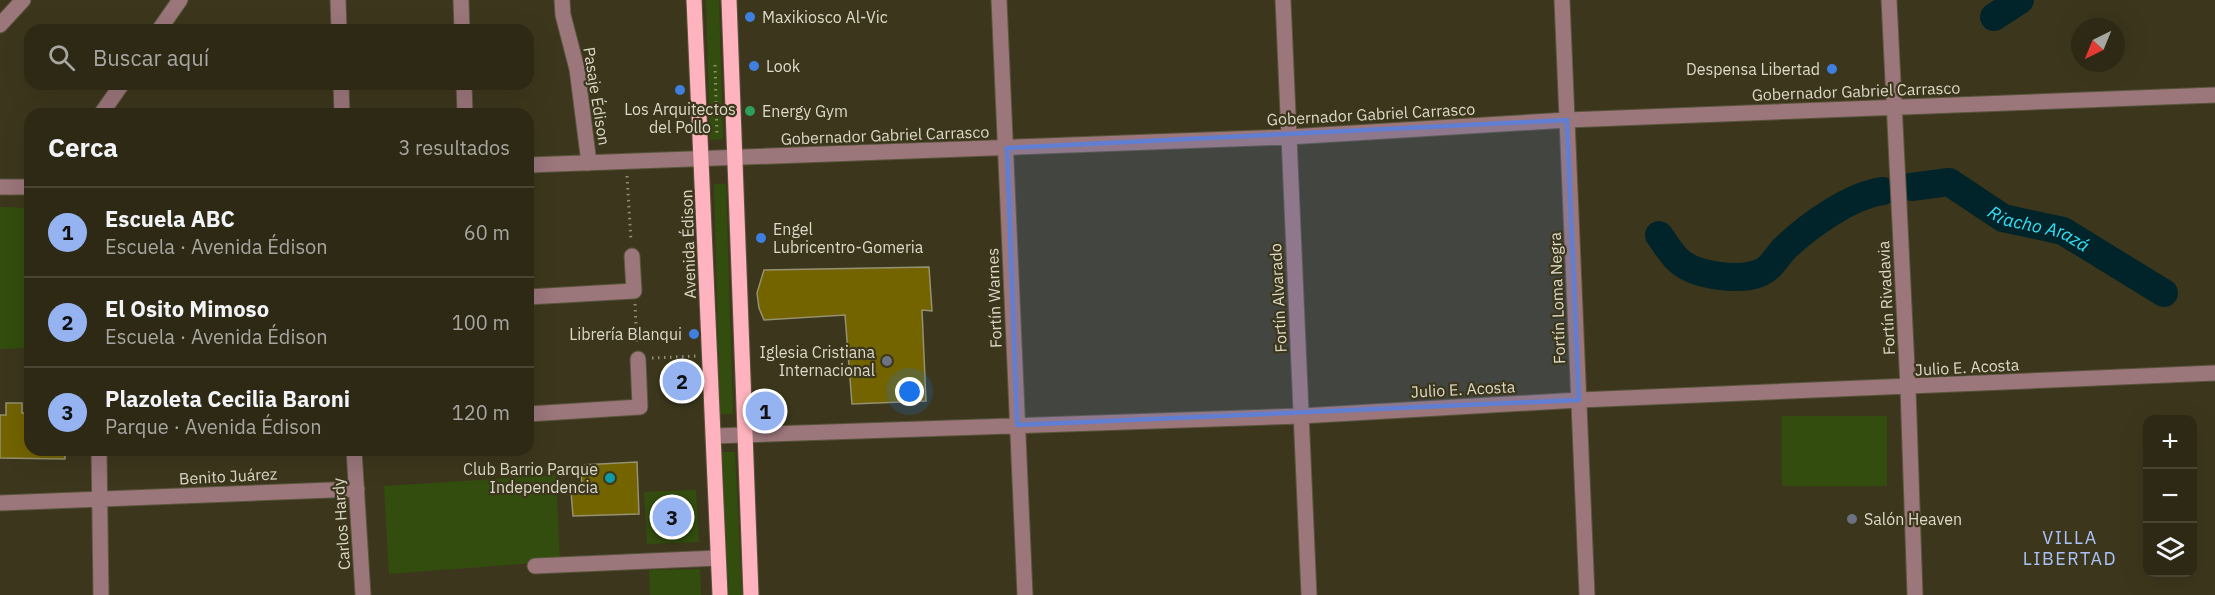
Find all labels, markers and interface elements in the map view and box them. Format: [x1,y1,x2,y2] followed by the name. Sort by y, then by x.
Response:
[762,7,888,27] place label: Maxikiosco Al-Vic
[743,10,757,24] marker: Maxikiosco Al-Vic
[2071,18,2125,72] north arrow
[24,24,534,90] search box
[45,41,78,74] icon: search
[93,43,209,72] text: Buscar aquí
[579,45,616,147] street label: Pasaje Édison
[766,56,801,76] place label: Look
[747,59,761,73] marker: Look
[1686,59,1820,79] place label: Despensa Libertad
[1825,62,1839,76] marker: Despensa Libertad
[1751,77,1961,105] street label: Gobernador Gabriel Carrasco
[673,83,687,97] marker: Los Arquitectos del Pollo
[624,99,736,137] place label: Los Arquitectos del Pollo
[1266,99,1476,129] street label: Gobernador Gabriel Carrasco
[762,101,848,121] place label: Energy Gym
[743,104,757,118] marker: Energy Gym
[780,121,990,149] street label: Gobernador Gabriel Carrasco
[48,130,118,164] text: Cerca
[398,134,510,161] text: 3 resultados
[675,189,700,299] street label: Avenida Édison
[1984,200,2094,256] water label: Riacho Arazá
[105,204,235,233] text: Escuela ABC
[62,219,74,246] text: 1
[464,219,510,246] text: 60 m
[773,219,924,257] place label: Engel Lubricentro-Gomeria
[754,231,768,245] marker: Engel Lubricentro-Gomeria
[1545,231,1569,364] street label: Fortín Loma Negra
[105,233,328,260] text: Escuela · Avenida Édison
[1873,240,1899,356] street label: Fortín Rivadavia
[1265,243,1291,353] street label: Fortín Alvarado
[982,248,1006,348] street label: Fortín Warnes
[105,294,269,323] text: El Osito Mimoso
[62,309,74,336] text: 2
[452,309,510,336] text: 100 m
[105,323,328,350] text: Escuela · Avenida Édison
[569,324,682,344] place label: Librería Blanqui
[687,327,701,341] marker: Librería Blanqui
[760,342,875,380] place label: Iglesia Cristiana Internacional
[880,354,894,368] marker: Iglesia Cristiana Internacional
[1914,354,2020,380] street label: Julio E. Acosta
[662,358,702,404] pin: 2
[1410,376,1516,402] street label: Julio E. Acosta
[895,377,924,406] your location
[105,384,350,413] text: Plazoleta Cecilia Baroni
[746,388,784,434] pin: 1
[62,399,74,426] text: 3
[452,399,510,426] text: 120 m
[105,413,322,440] text: Parque · Avenida Édison
[2143,415,2197,577] map controls
[2143,415,2197,469] button: +
[463,459,598,497] place label: Club Barrio Parque Independencia
[178,463,278,489] street label: Benito Juárez
[2143,469,2197,523] button: −
[603,471,617,485] marker: Club Barrio Parque Independencia
[328,477,354,571] street label: Carlos Hardy
[652,494,692,540] pin: 3
[1864,509,1962,529] place label: Salón Heaven
[1845,512,1859,526] marker: Salón Heaven
[2143,523,2197,577] button: layers
[2023,526,2117,570] district label: VILLA LIBERTAD

